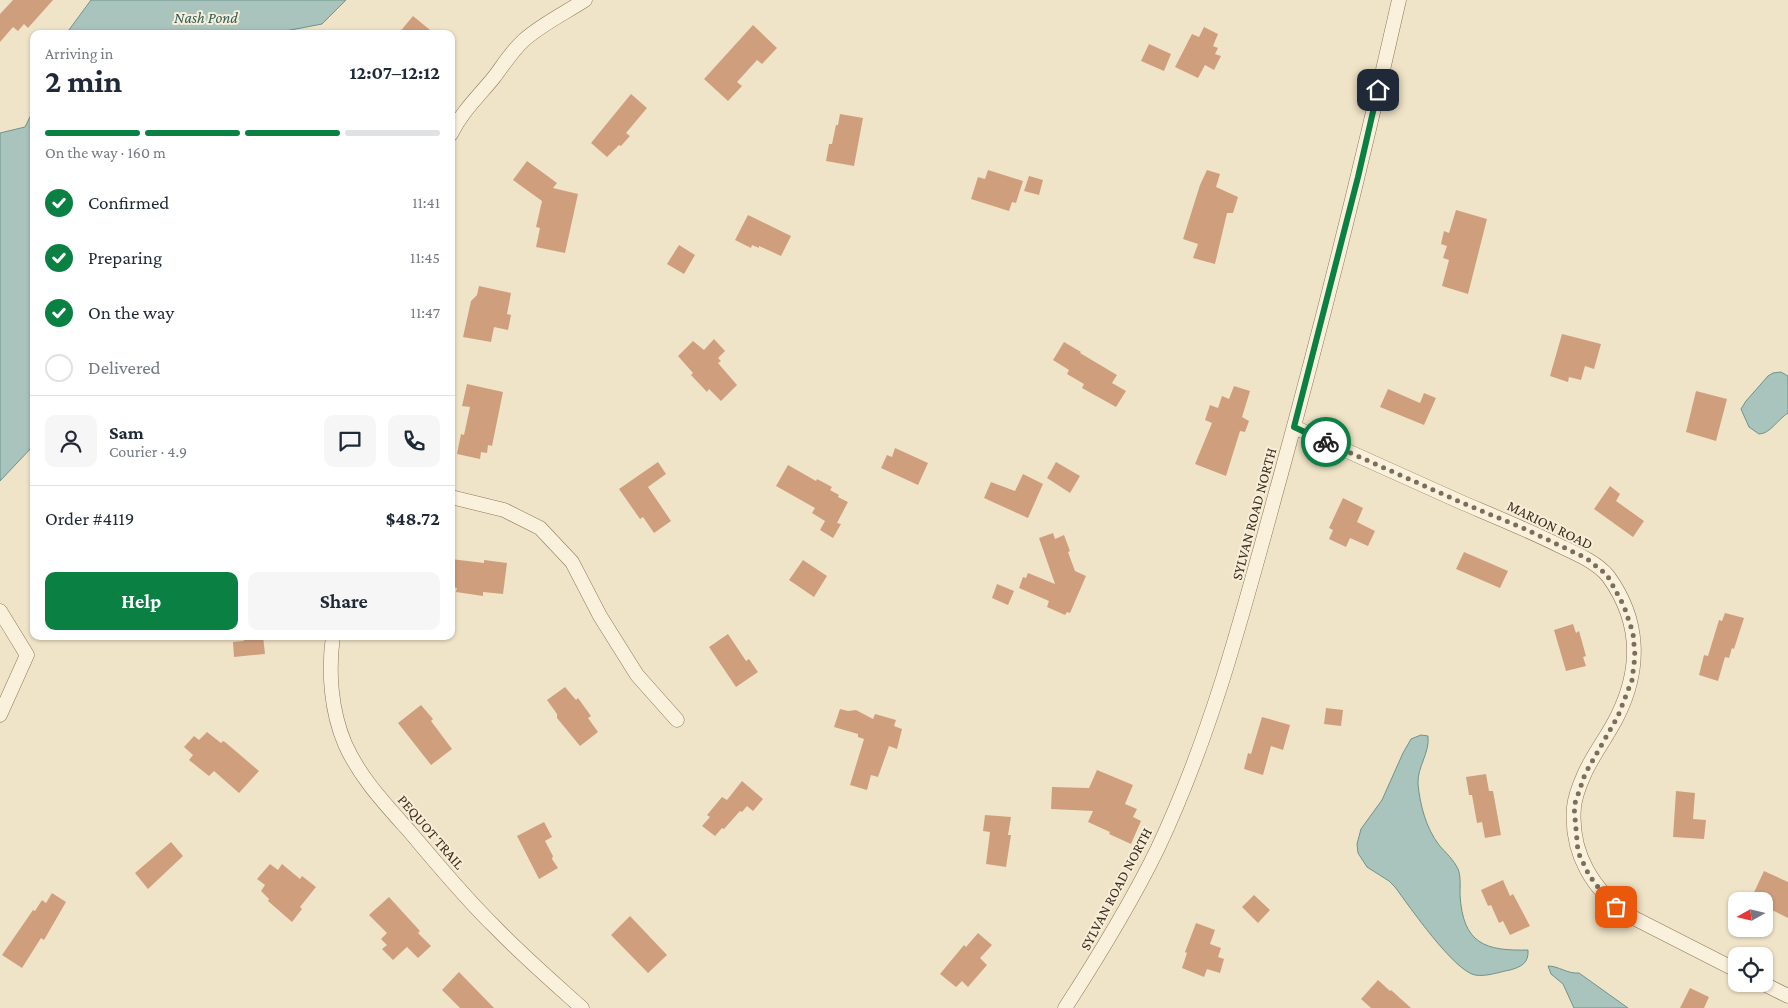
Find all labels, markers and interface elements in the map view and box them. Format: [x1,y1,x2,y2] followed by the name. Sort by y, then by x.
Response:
[174,9,238,26] water label: Nash Pond
[45,45,113,62] text: Arriving in
[349,62,440,83] text: 12:07–12:12
[45,63,122,99] text: 2 min
[1357,69,1399,111] pin
[1364,76,1392,104] icon: home
[45,144,166,161] text: On the way · 160 m
[45,189,73,217] icon: check
[88,192,169,213] text: Confirmed
[412,194,440,211] text: 11:41
[45,244,73,272] icon: check
[88,247,162,268] text: Preparing
[410,249,440,266] text: 11:45
[45,299,73,327] icon: check
[88,302,174,323] text: On the way
[411,304,440,321] text: 11:47
[88,357,161,378] text: Delivered
[45,415,97,467] button: person
[324,415,376,467] button: chat
[388,415,440,467] button: phone
[1301,417,1351,467] courier
[109,422,144,443] text: Sam
[1312,428,1340,456] icon: bike
[109,443,187,460] text: Courier · 4.9
[1229,446,1279,582] street label: SYLVAN ROAD NORTH
[1505,497,1595,553] street label: MARION ROAD
[45,508,135,529] text: Order #4119
[386,508,440,529] text: $48.72
[45,572,238,630] button: Help
[248,572,440,630] button: Share
[395,792,468,873] street label: PEQUOT TRAIL
[1077,825,1155,953] street label: SYLVAN ROAD NORTH
[1595,886,1637,928] pin
[1728,892,1772,938] north arrow
[1728,892,1773,992] map controls
[1602,893,1630,921] icon: bag
[1728,947,1773,992] button: locate

